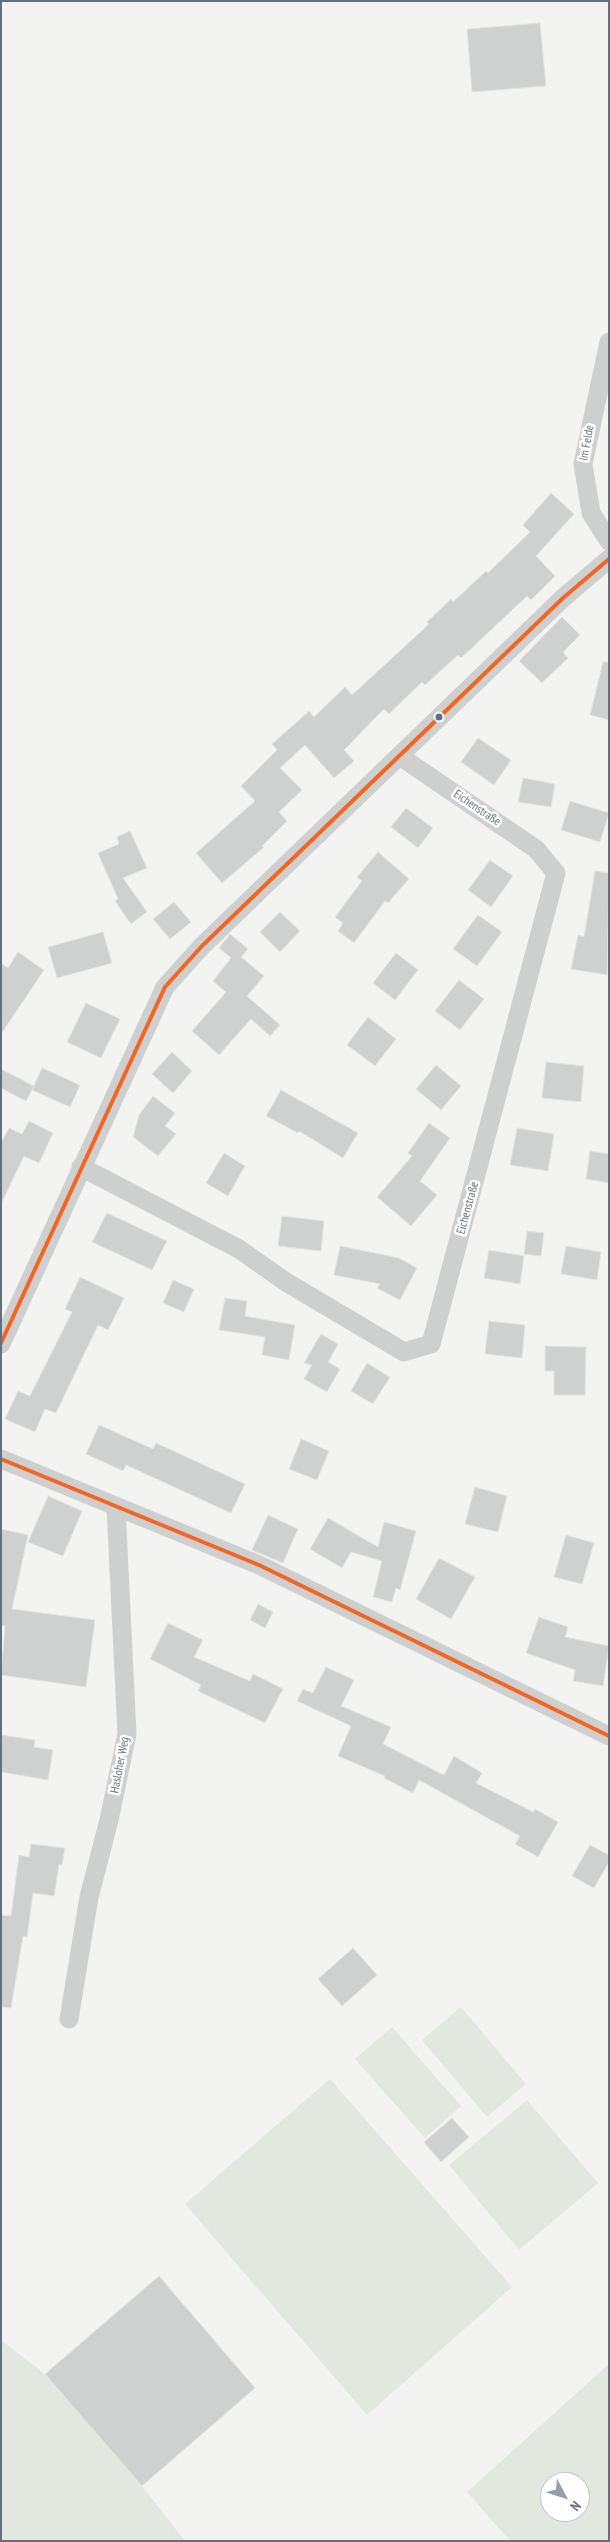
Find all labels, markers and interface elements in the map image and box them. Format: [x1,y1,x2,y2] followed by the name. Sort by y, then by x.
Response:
[577,424,597,462] street label: Im Felde
[434,712,444,722] unlabelled marker
[451,787,503,829] street label: Eichenstraße
[454,1180,482,1236] street label: Eichenstraße
[107,1736,133,1794] street label: Hasloher Weg
[540,2472,590,2522] north arrow
[566,2497,585,2515] text: N

